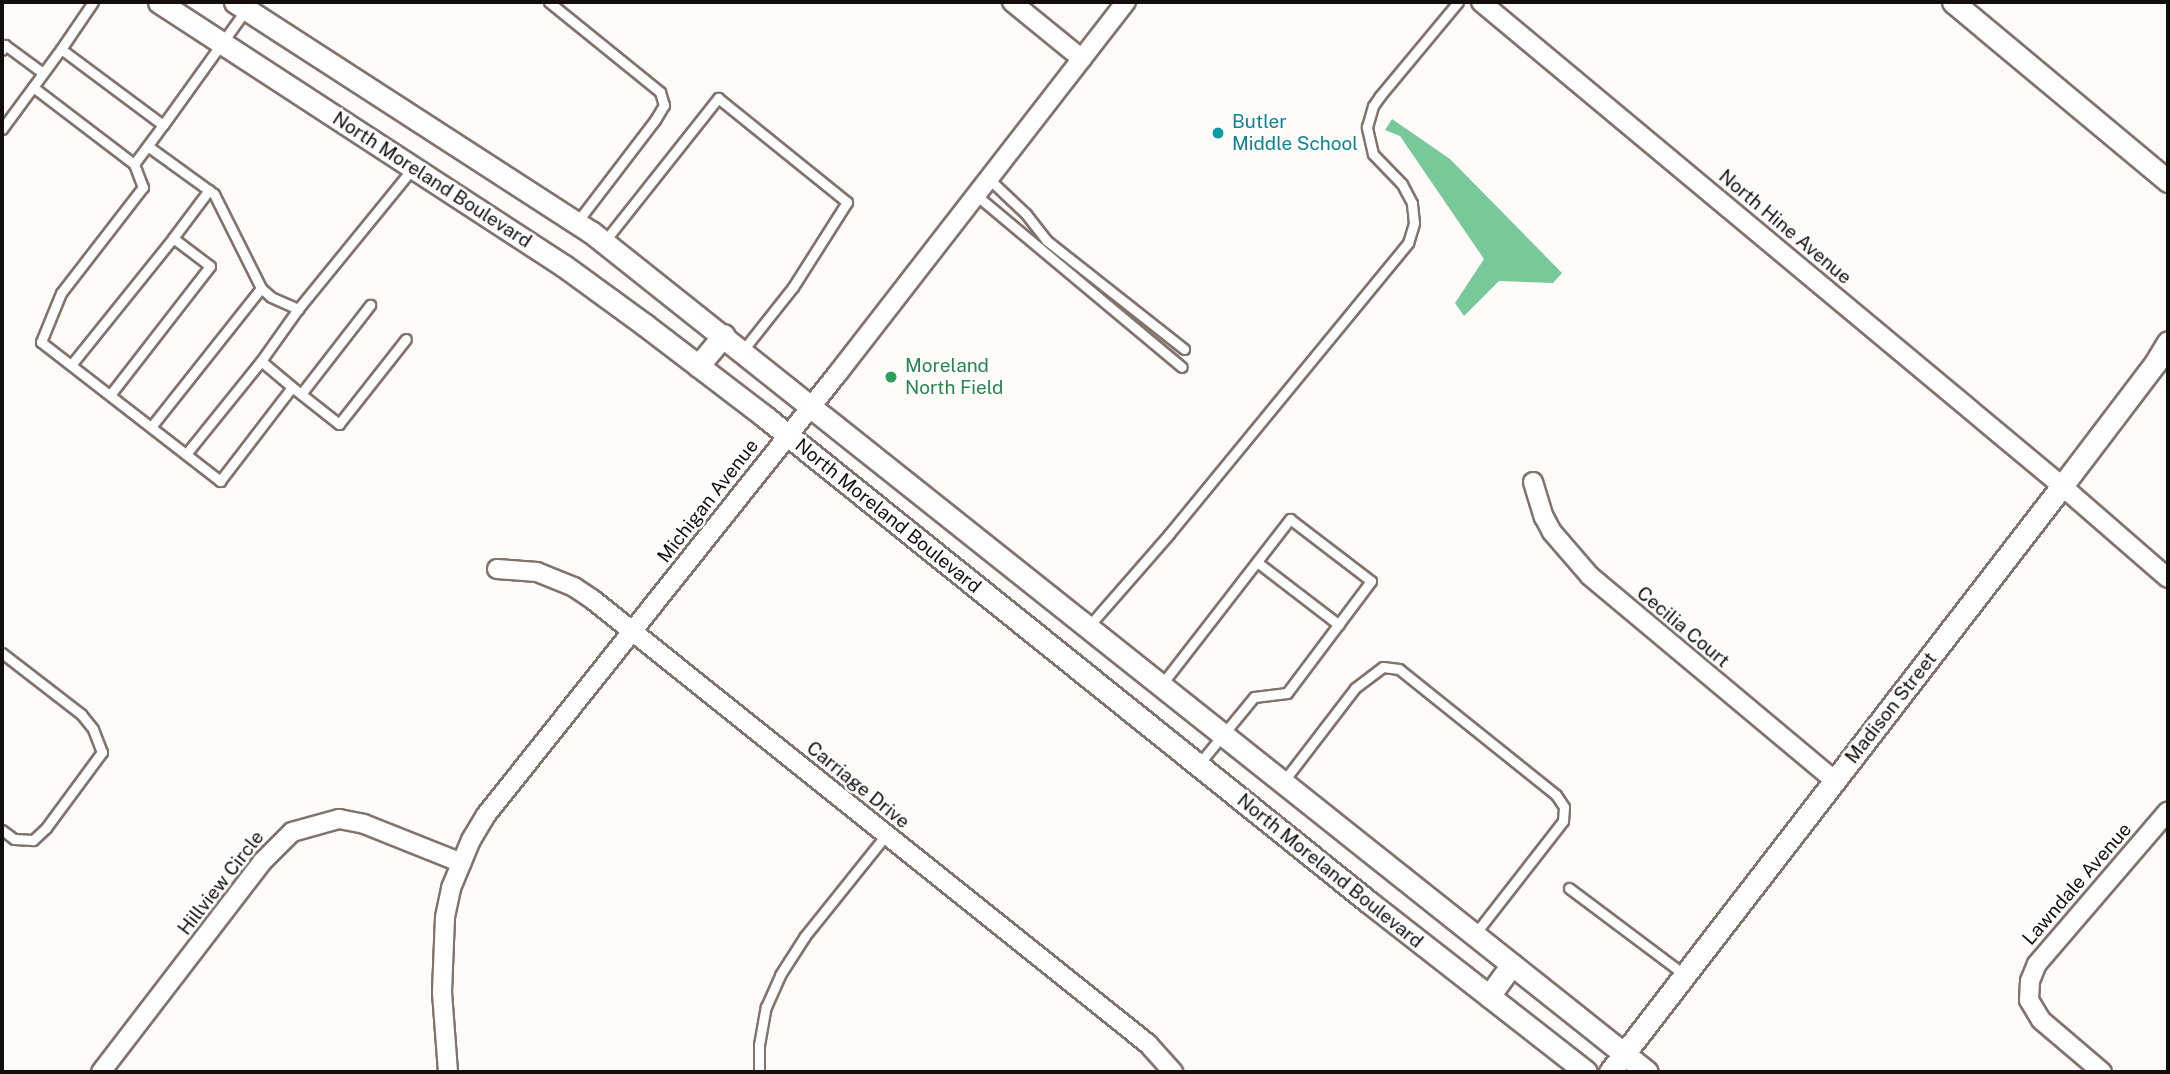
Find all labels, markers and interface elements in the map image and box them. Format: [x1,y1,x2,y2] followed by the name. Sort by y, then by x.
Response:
[328,107,536,253] street label: North Moreland Boulevard
[1232,111,1358,155] place label: Butler Middle School
[1210,125,1226,141] marker: Butler Middle School
[1714,165,1856,289] street label: North Hine Avenue
[905,355,1003,399] place label: Moreland North Field
[883,369,899,385] marker: Moreland North Field
[790,434,986,598] street label: North Moreland Boulevard
[653,435,763,567] street label: Michigan Avenue
[1632,582,1734,672] street label: Cecilia Court
[1841,648,1941,768] street label: Madison Street
[802,737,914,833] street label: Carriage Drive
[1232,789,1428,953] street label: North Moreland Boulevard
[2018,818,2136,950] street label: Lawndale Avenue
[173,826,269,940] street label: Hillview Circle

